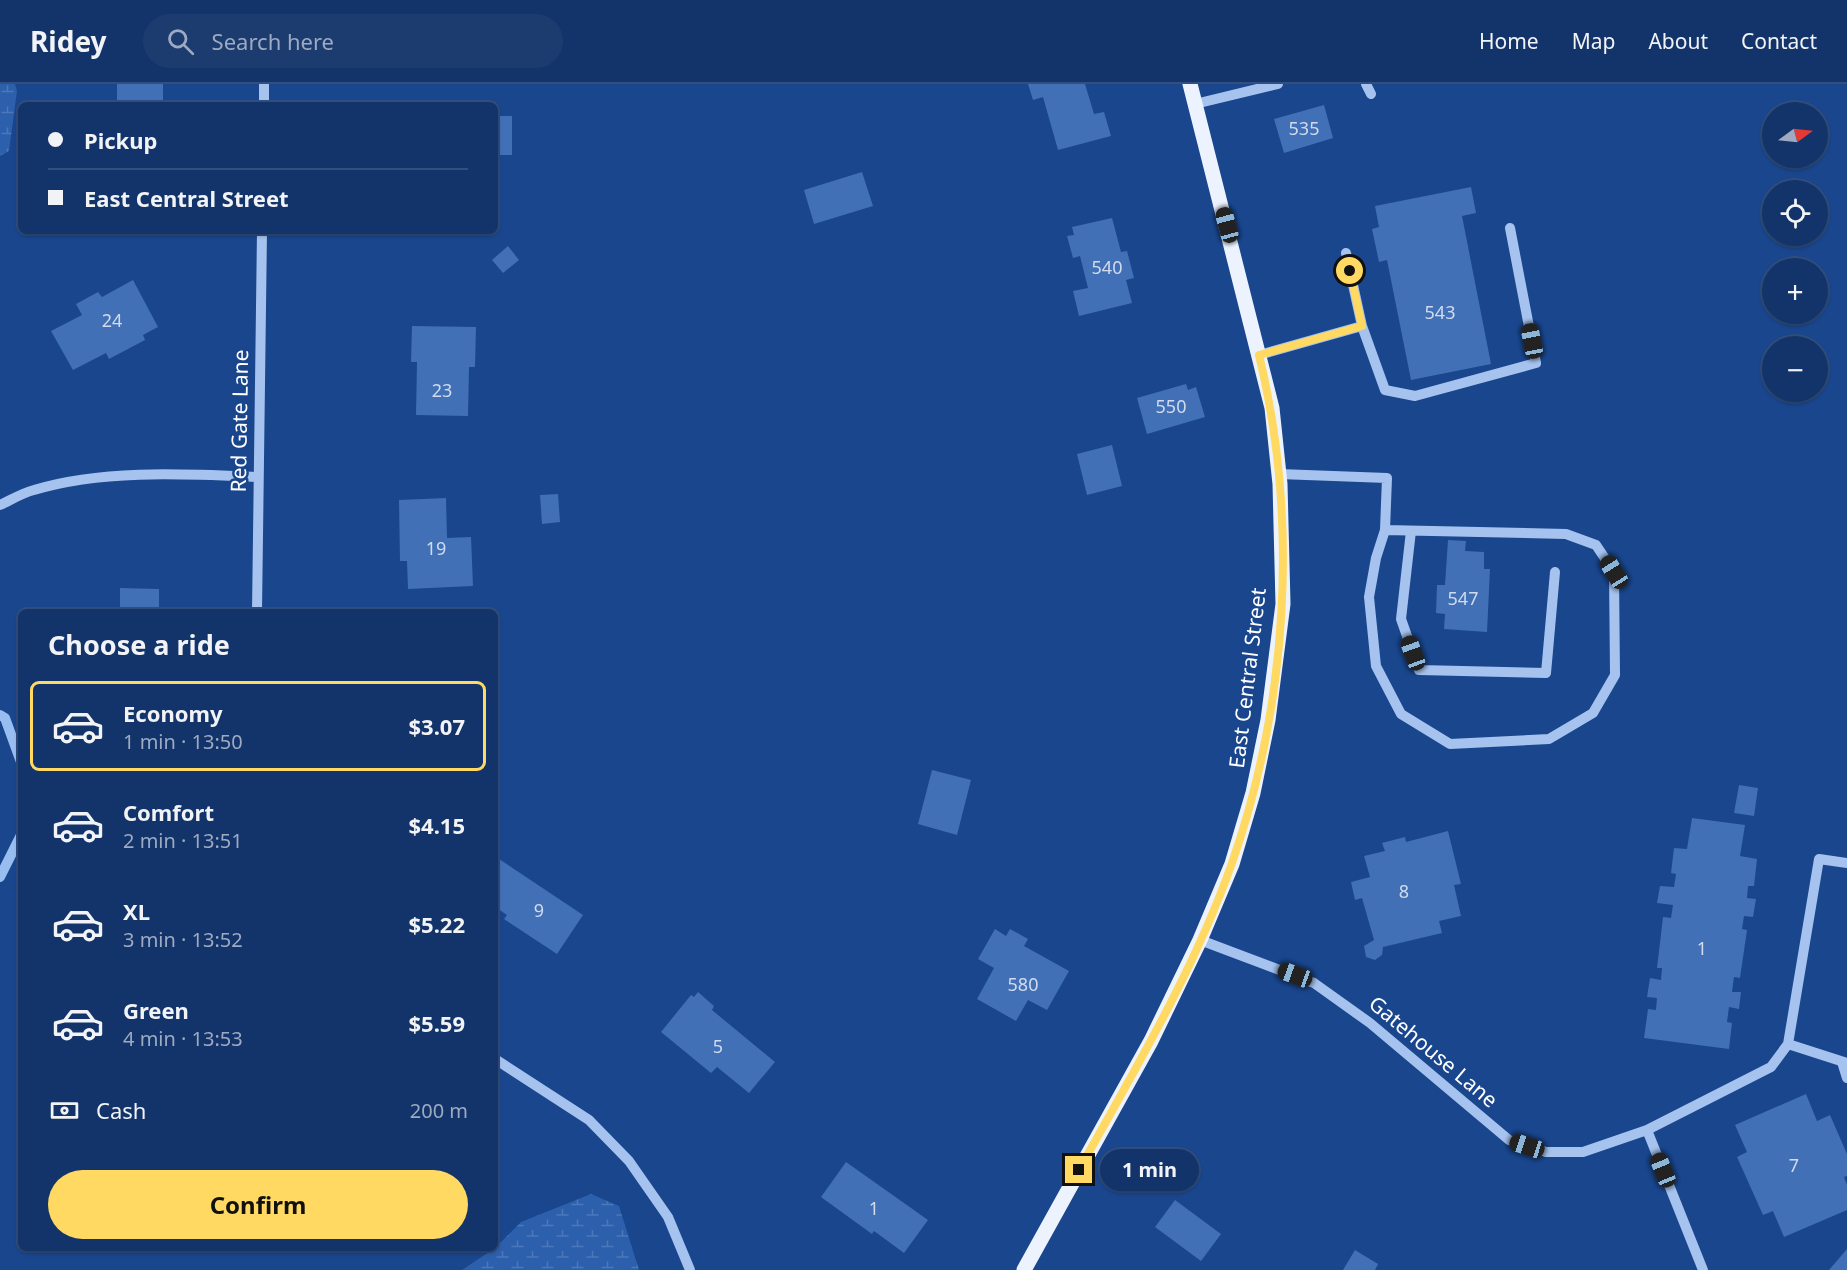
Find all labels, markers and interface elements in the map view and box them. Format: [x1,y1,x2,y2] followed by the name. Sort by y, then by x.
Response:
[143,14,563,68] search box
[30,22,107,60] text: Ridey
[164,25,197,58] icon: search
[212,26,334,56] text: Search here
[1479,27,1539,55] text: Home
[1572,27,1615,55] text: Map
[1648,27,1708,55] text: About
[1741,27,1817,55] text: Contact
[1762,102,1828,168] north arrow
[1762,102,1828,402] map controls
[1289,116,1319,140] house number: 535
[84,125,157,155] text: Pickup
[1762,180,1828,246] button: locate
[84,183,289,213] text: East Central Street
[1214,205,1240,245] car
[1092,255,1122,279] house number: 540
[1336,257,1363,284] route start
[1762,258,1828,324] button: +
[1425,300,1455,324] house number: 543
[102,308,122,332] house number: 24
[1520,322,1544,360] car
[1762,336,1828,402] button: −
[224,349,254,493] street label: Red Gate Lane
[432,378,452,402] house number: 23
[1156,394,1186,418] house number: 550
[426,536,446,560] house number: 19
[1597,552,1631,592] car
[1222,586,1272,770] street label: East Central Street
[1448,586,1478,610] house number: 547
[48,626,230,663] text: Choose a ride
[1398,633,1428,673] car
[123,698,222,728] text: Economy
[51,699,105,753] icon: car
[408,711,465,741] text: $3.07
[123,728,243,755] text: 1 min · 13:50
[123,797,214,827] text: Comfort
[51,798,105,852] icon: car
[408,810,465,840] text: $4.15
[123,827,243,854] text: 2 min · 13:51
[1399,879,1409,903] house number: 8
[123,896,150,926] text: XL
[51,897,105,951] icon: car
[534,898,544,922] house number: 9
[408,909,465,939] text: $5.22
[123,926,243,953] text: 3 min · 13:52
[1697,936,1707,960] house number: 1
[1275,960,1315,990] car
[1008,972,1038,996] house number: 580
[1363,989,1504,1113] street label: Gatehouse Lane
[123,995,189,1025] text: Green
[51,996,105,1050] icon: car
[408,1008,465,1038] text: $5.59
[123,1025,243,1052] text: 4 min · 13:53
[713,1034,723,1058] house number: 5
[48,1094,81,1127] icon: cash
[96,1095,146,1125] text: Cash
[410,1097,468,1124] text: 200 m
[1507,1132,1547,1160] car
[1100,1149,1199,1191] callout: 1 min
[1648,1150,1678,1190] car
[1789,1153,1799,1177] house number: 7
[1065,1156,1092,1183] route end
[1122,1156,1177,1183] text: 1 min
[48,1170,468,1239] button: Confirm
[869,1196,879,1220] house number: 1

